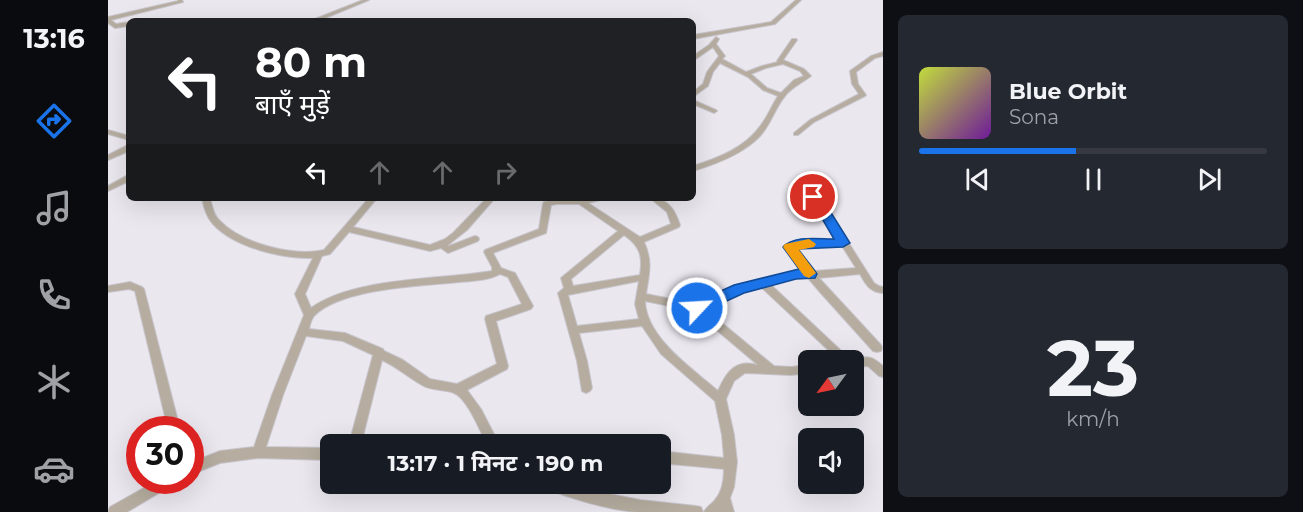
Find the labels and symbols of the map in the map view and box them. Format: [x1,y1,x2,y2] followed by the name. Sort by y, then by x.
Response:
[787,171,838,222] pin
[665,276,729,340] position arrow
[798,350,864,416] north arrow
[126,416,204,494] speed limit sign: 30

